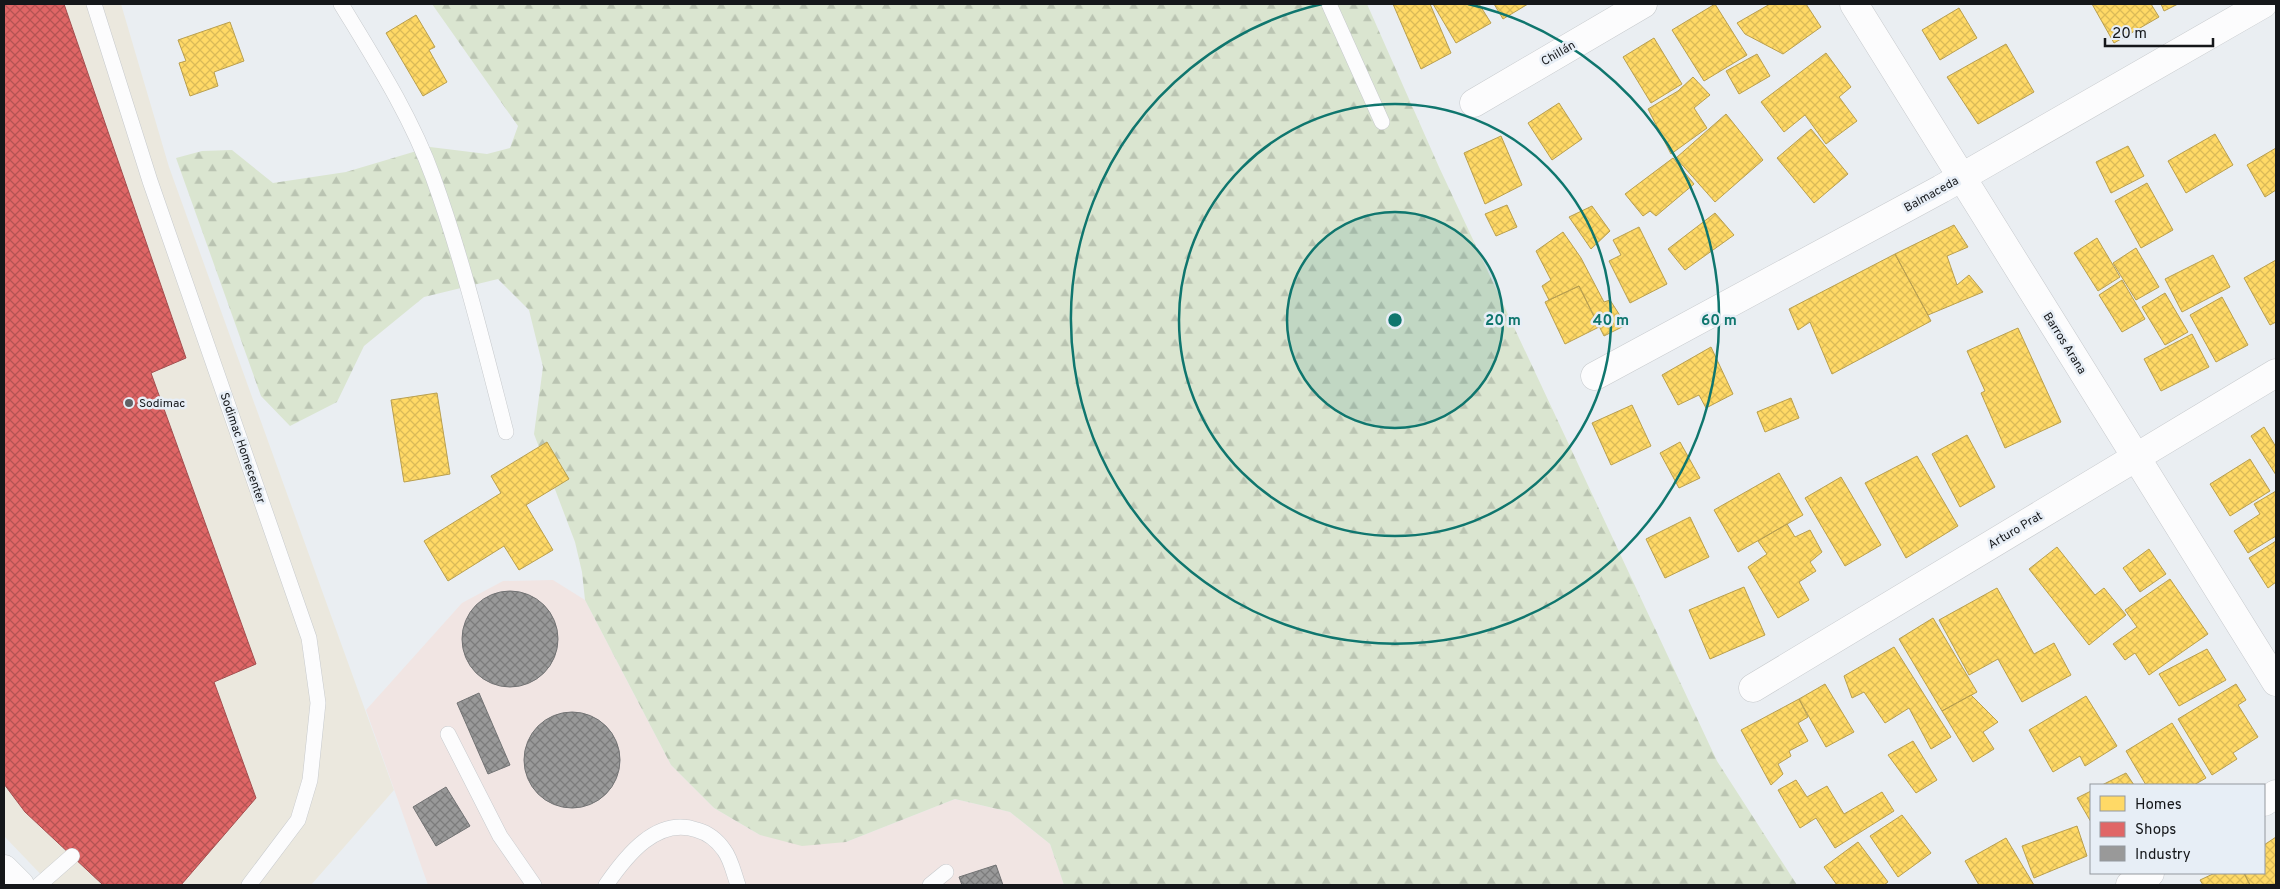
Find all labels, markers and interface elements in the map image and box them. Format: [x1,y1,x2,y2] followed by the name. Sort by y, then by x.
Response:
[2105,15,2212,47] scale bar
[2112,25,2147,44] text: 20 m
[1539,38,1578,70] street label: Chillán
[1901,173,1962,216] street label: Balmaceda
[2039,310,2090,378] street label: Barros Arana
[1386,311,1404,329] centre of rings
[1485,312,1521,331] text: 20 m
[1593,312,1629,331] text: 40 m
[1701,312,1737,331] text: 60 m
[216,391,269,506] street label: Sodimac Homecenter
[139,396,185,412] place label: Sodimac
[123,397,135,409] marker: Sodimac
[1985,508,2046,553] street label: Arturo Prat
[2090,784,2265,874] legend
[2135,796,2182,815] text: Homes
[2135,821,2176,840] text: Shops
[2135,846,2191,865] text: Industry

